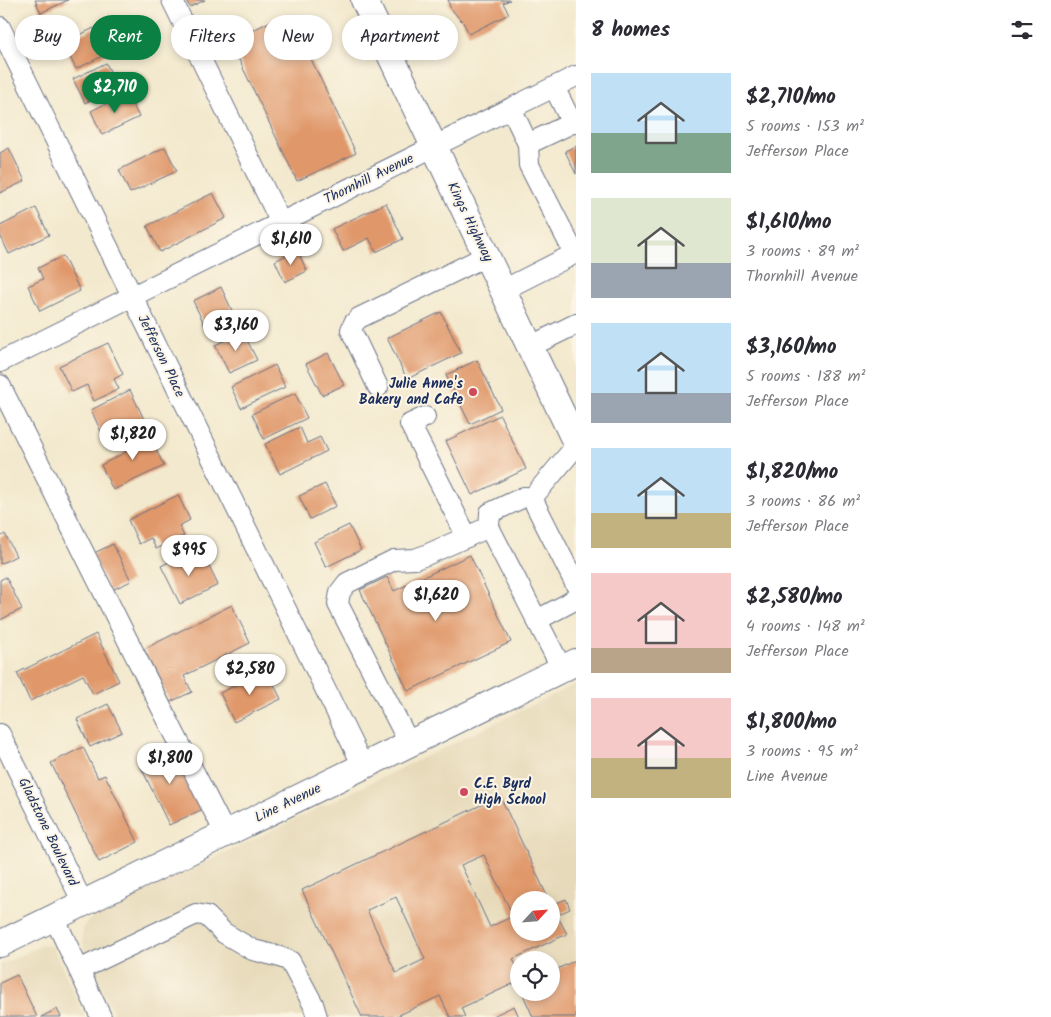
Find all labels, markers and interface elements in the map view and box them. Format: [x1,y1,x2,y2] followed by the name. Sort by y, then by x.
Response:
[591,14,670,47] text: 8 homes
[15,15,80,60] chip: Buy
[90,15,161,60] chip: Rent
[171,15,254,60] chip: Filters
[264,15,332,60] chip: New
[342,15,458,60] chip: Apartment
[1008,16,1036,44] icon: filters
[74,72,156,114] pin: $2,710
[93,75,137,100] text: $2,710
[746,81,836,114] text: $2,710/mo
[631,93,691,153] icon: home
[746,114,864,139] text: 5 rooms · 153 m²
[746,139,849,164] text: Jefferson Place
[320,147,418,210] street label: Thornhill Avenue
[441,178,499,266] street label: Kings Highway
[746,206,831,239] text: $1,610/mo
[631,218,691,278] icon: home
[250,224,332,266] pin: $1,610
[271,227,311,252] text: $1,610
[746,239,859,264] text: 3 rooms · 89 m²
[746,264,858,289] text: Thornhill Avenue
[195,310,277,352] pin: $3,160
[131,311,191,402] street label: Jefferson Place
[214,313,258,338] text: $3,160
[746,331,837,364] text: $3,160/mo
[631,343,691,403] icon: home
[746,364,865,389] text: 5 rooms · 188 m²
[359,373,463,411] place label: Julie Anne's Bakery and Cafe
[467,386,479,398] marker: Julie Anne's Bakery and Cafe
[746,389,849,414] text: Jefferson Place
[92,418,174,461] pin: $1,820
[110,422,156,447] text: $1,820
[746,456,838,489] text: $1,820/mo
[631,468,691,528] icon: home
[746,489,860,514] text: 3 rooms · 86 m²
[746,514,849,539] text: Jefferson Place
[159,534,219,577] pin: $995
[172,538,206,563] text: $995
[395,580,477,622] pin: $1,620
[746,581,843,614] text: $2,580/mo
[414,583,458,608] text: $1,620
[631,593,691,653] icon: home
[746,614,865,639] text: 4 rooms · 148 m²
[746,639,849,664] text: Jefferson Place
[209,654,291,696] pin: $2,580
[226,657,274,682] text: $2,580
[746,706,837,739] text: $1,800/mo
[631,718,691,778] icon: home
[746,739,858,764] text: 3 rooms · 95 m²
[129,742,211,785] pin: $1,800
[148,746,192,771] text: $1,800
[746,764,828,789] text: Line Avenue
[474,773,546,811] place label: C.E. Byrd High School
[12,774,84,891] street label: Gladstone Boulevard
[251,777,326,829] street label: Line Avenue
[458,786,470,798] marker: C.E. Byrd High School
[510,891,560,941] north arrow
[510,891,560,1001] map controls
[510,951,560,1001] button: locate

